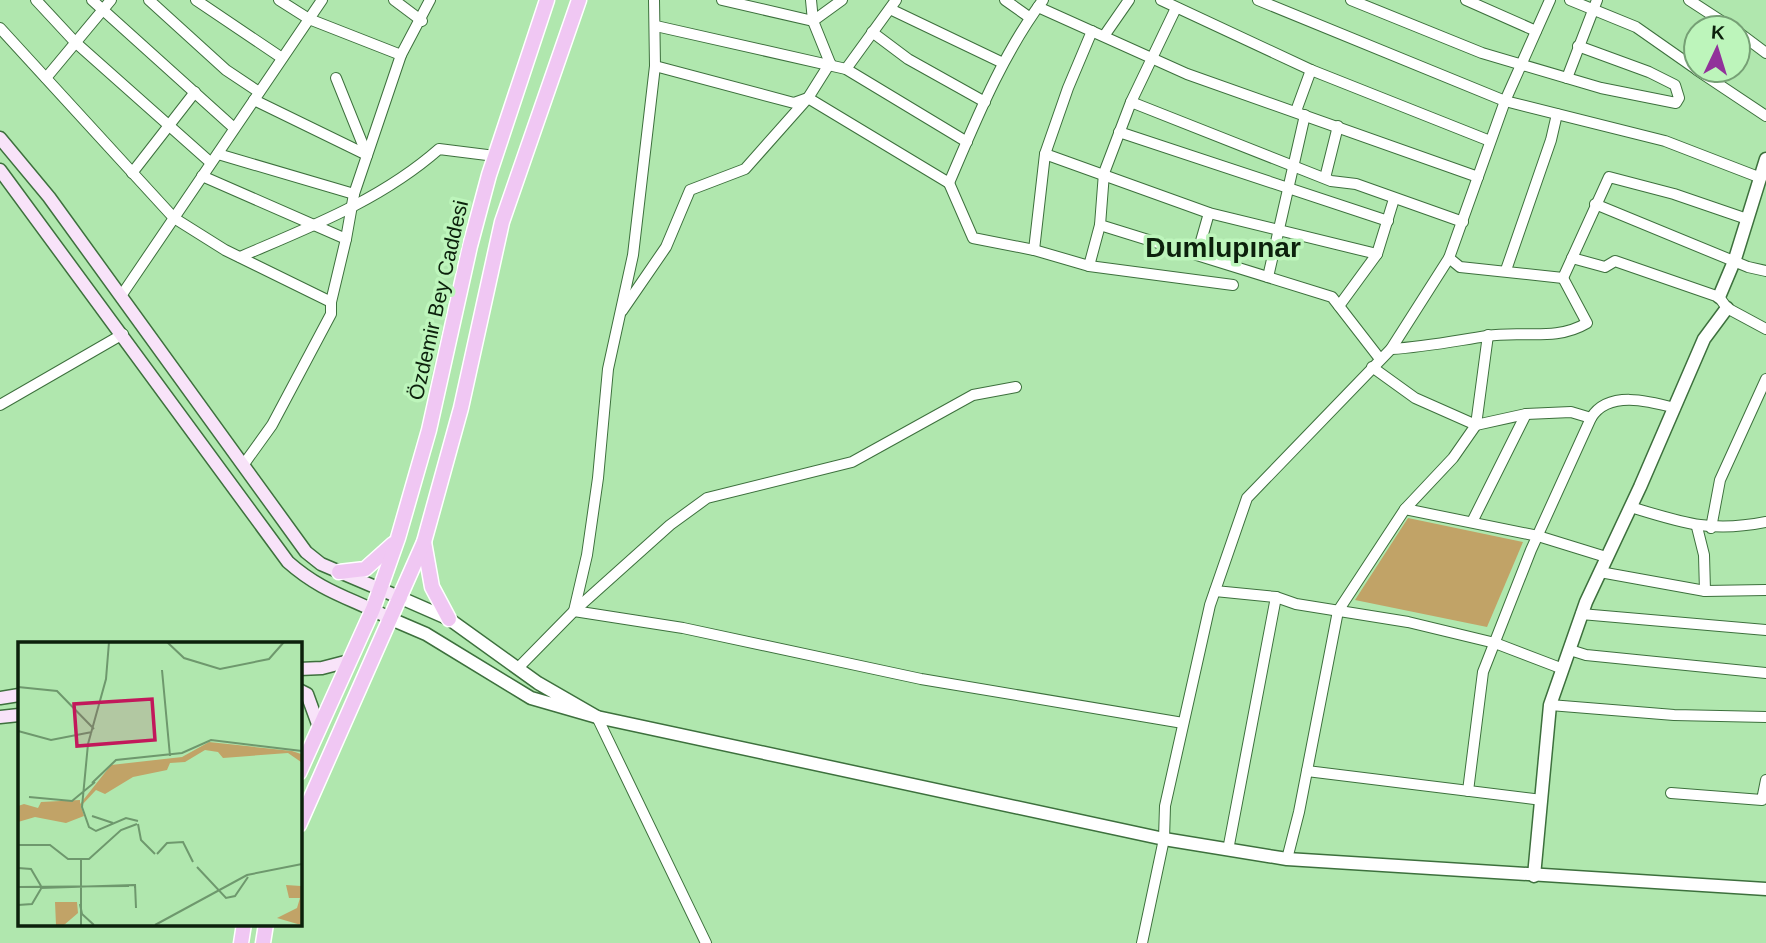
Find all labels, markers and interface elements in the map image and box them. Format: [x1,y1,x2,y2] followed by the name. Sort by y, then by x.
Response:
[1682,14,1752,84] north arrow
[1711,22,1726,44] text: K
[404,198,472,402] street label: Özdemir Bey Caddesi
[1145,232,1301,263] district label: Dumlupınar
[18,642,301,926] inset map

